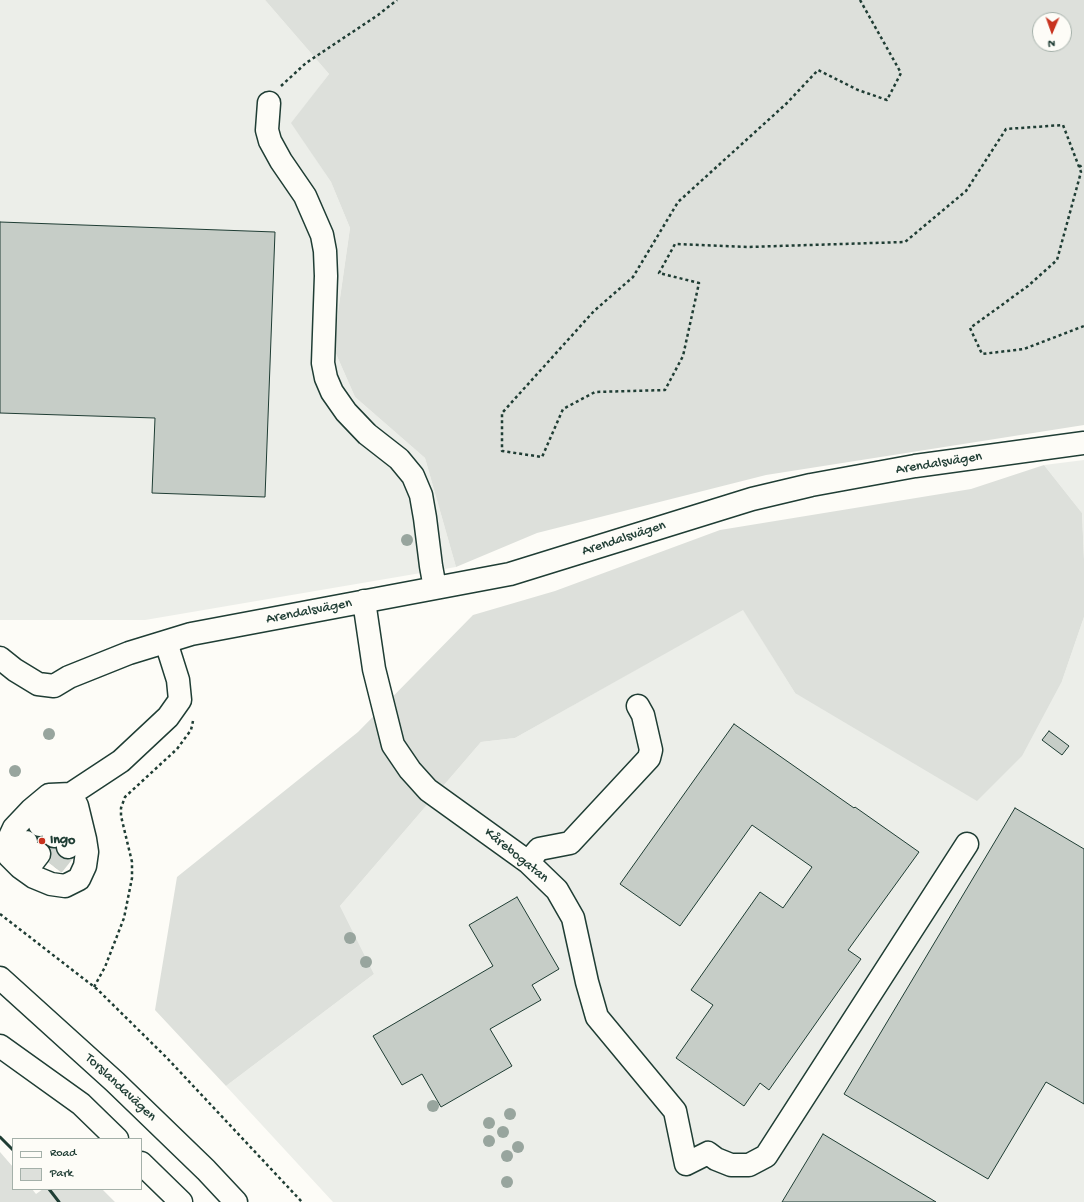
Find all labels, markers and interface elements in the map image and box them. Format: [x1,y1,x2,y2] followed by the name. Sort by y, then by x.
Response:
[1032,12,1072,52] north arrow
[1048,37,1055,49] text: N
[895,449,983,479] street label: Arendalsvägen
[580,518,668,560] street label: Arendalsvägen
[265,595,353,629] street label: Arendalsvägen
[480,825,552,887] street label: Kårebogatan
[50,833,75,849] place label: Ingo
[37,836,47,846] marker: Ingo
[81,1050,159,1126] street label: Torslandavägen
[12,1138,142,1190] legend
[50,1147,76,1161] text: Road
[50,1167,73,1181] text: Park

